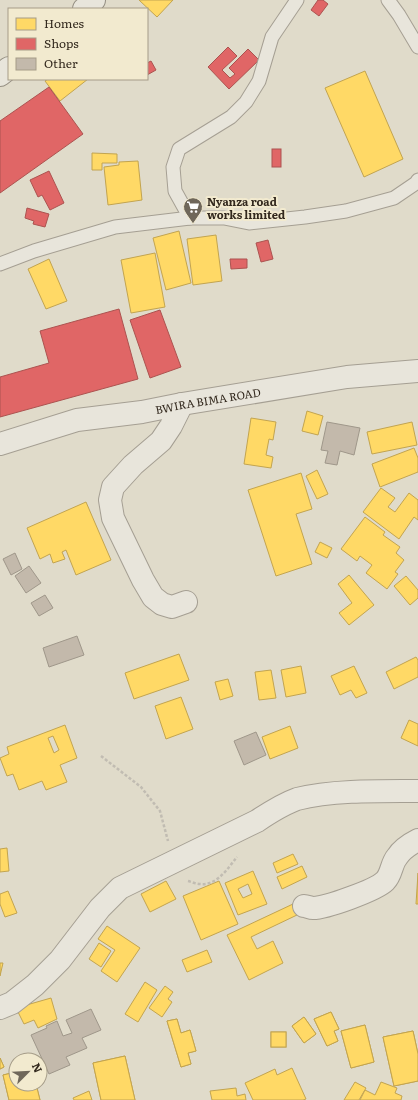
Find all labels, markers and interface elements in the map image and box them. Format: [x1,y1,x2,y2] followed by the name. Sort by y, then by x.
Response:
[8,8,148,80] legend
[44,14,84,32] text: Homes
[44,34,79,52] text: Shops
[44,54,78,72] text: Other
[207,193,285,222] place label: Nyanza road works limited
[182,196,204,224] supermarket icon: Nyanza road works limited
[154,383,262,417] street label: BWIRA BIMA ROAD
[8,1052,48,1092] north arrow
[29,1060,47,1075] text: N

